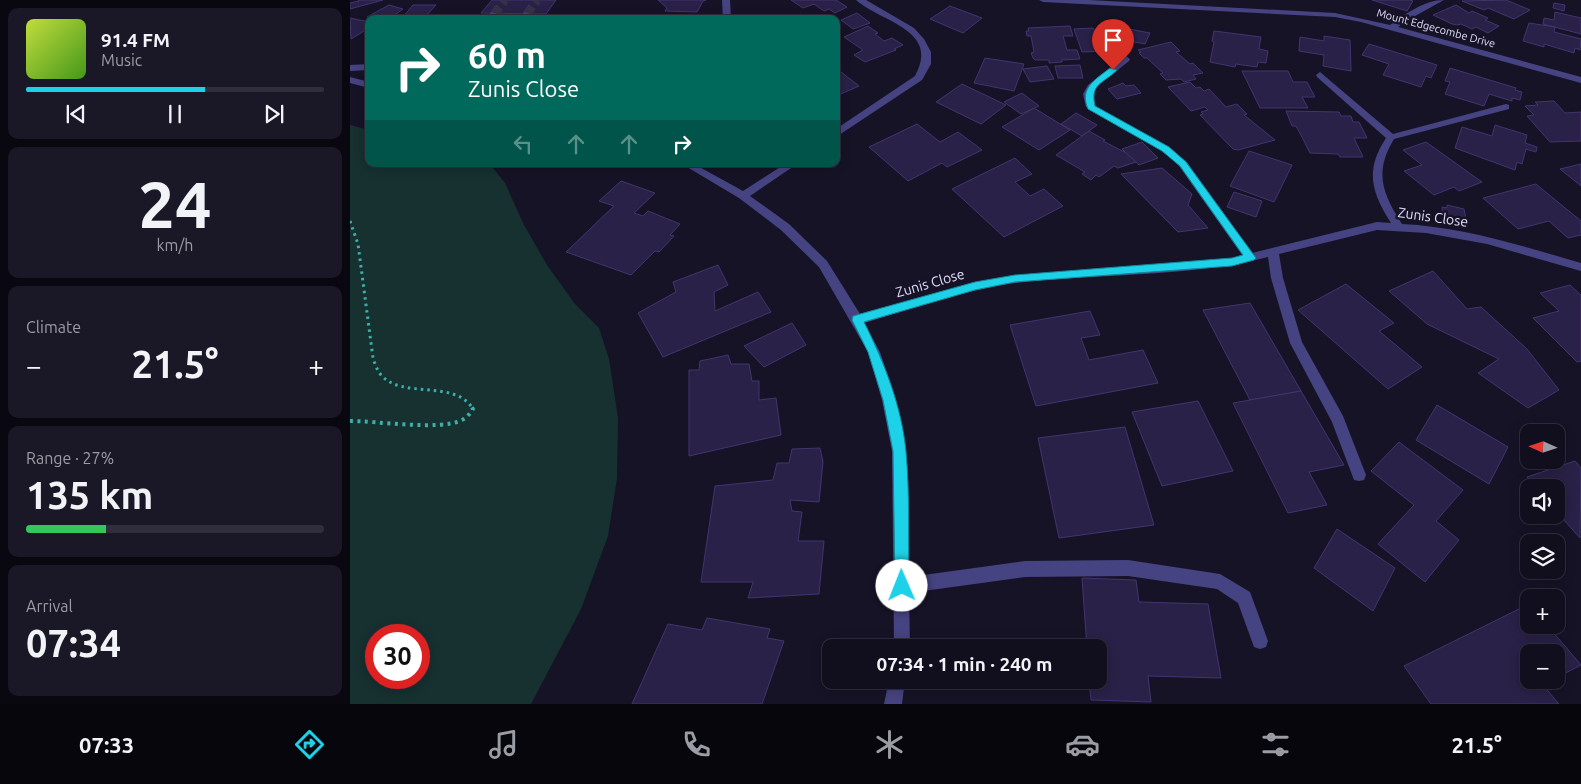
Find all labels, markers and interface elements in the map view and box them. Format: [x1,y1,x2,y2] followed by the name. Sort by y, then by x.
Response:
[1375,6,1497,50] street label: Mount Edgecombe Drive
[1092,19,1134,70] pin
[1099,26,1127,54] icon: arrive
[101,29,170,51] text: 91.4 FM
[385,35,450,100] icon: right
[468,35,546,75] text: 60 m
[101,51,142,69] text: Music
[468,76,579,101] text: Zunis Close
[62,100,90,128] icon: previous
[161,100,189,128] icon: pause
[260,100,288,128] icon: next
[509,130,537,158] icon: left
[562,130,590,158] icon: ahead
[615,130,643,158] icon: ahead
[668,130,696,158] icon: right
[138,167,212,240] text: 24
[1397,204,1469,230] street label: Zunis Close
[157,236,193,254] text: km/h
[894,266,966,300] street label: Zunis Close
[26,318,81,336] text: Climate
[131,343,219,385] text: 21.5°
[26,350,42,381] text: −
[308,350,324,381] text: +
[1520,424,1565,469] north arrow
[1520,424,1565,689] map controls
[26,449,114,467] text: Range · 27%
[26,474,153,516] text: 135 km
[1520,479,1565,524] button: sound
[1520,534,1565,579] button: layers
[875,559,927,611] position arrow
[1520,589,1565,634] button: +
[26,597,73,615] text: Arrival
[26,622,121,664] text: 07:34
[365,624,430,689] speed limit sign: 30
[1520,644,1565,689] button: −
[877,653,1052,675] text: 07:34 · 1 min · 240 m
[292,727,327,762] icon: directions
[486,727,521,762] icon: music
[679,727,714,762] icon: phone
[872,727,907,762] icon: climate
[1065,727,1100,762] icon: car
[1258,727,1293,762] icon: filters
[79,732,134,757] text: 07:33
[1451,732,1502,757] text: 21.5°

